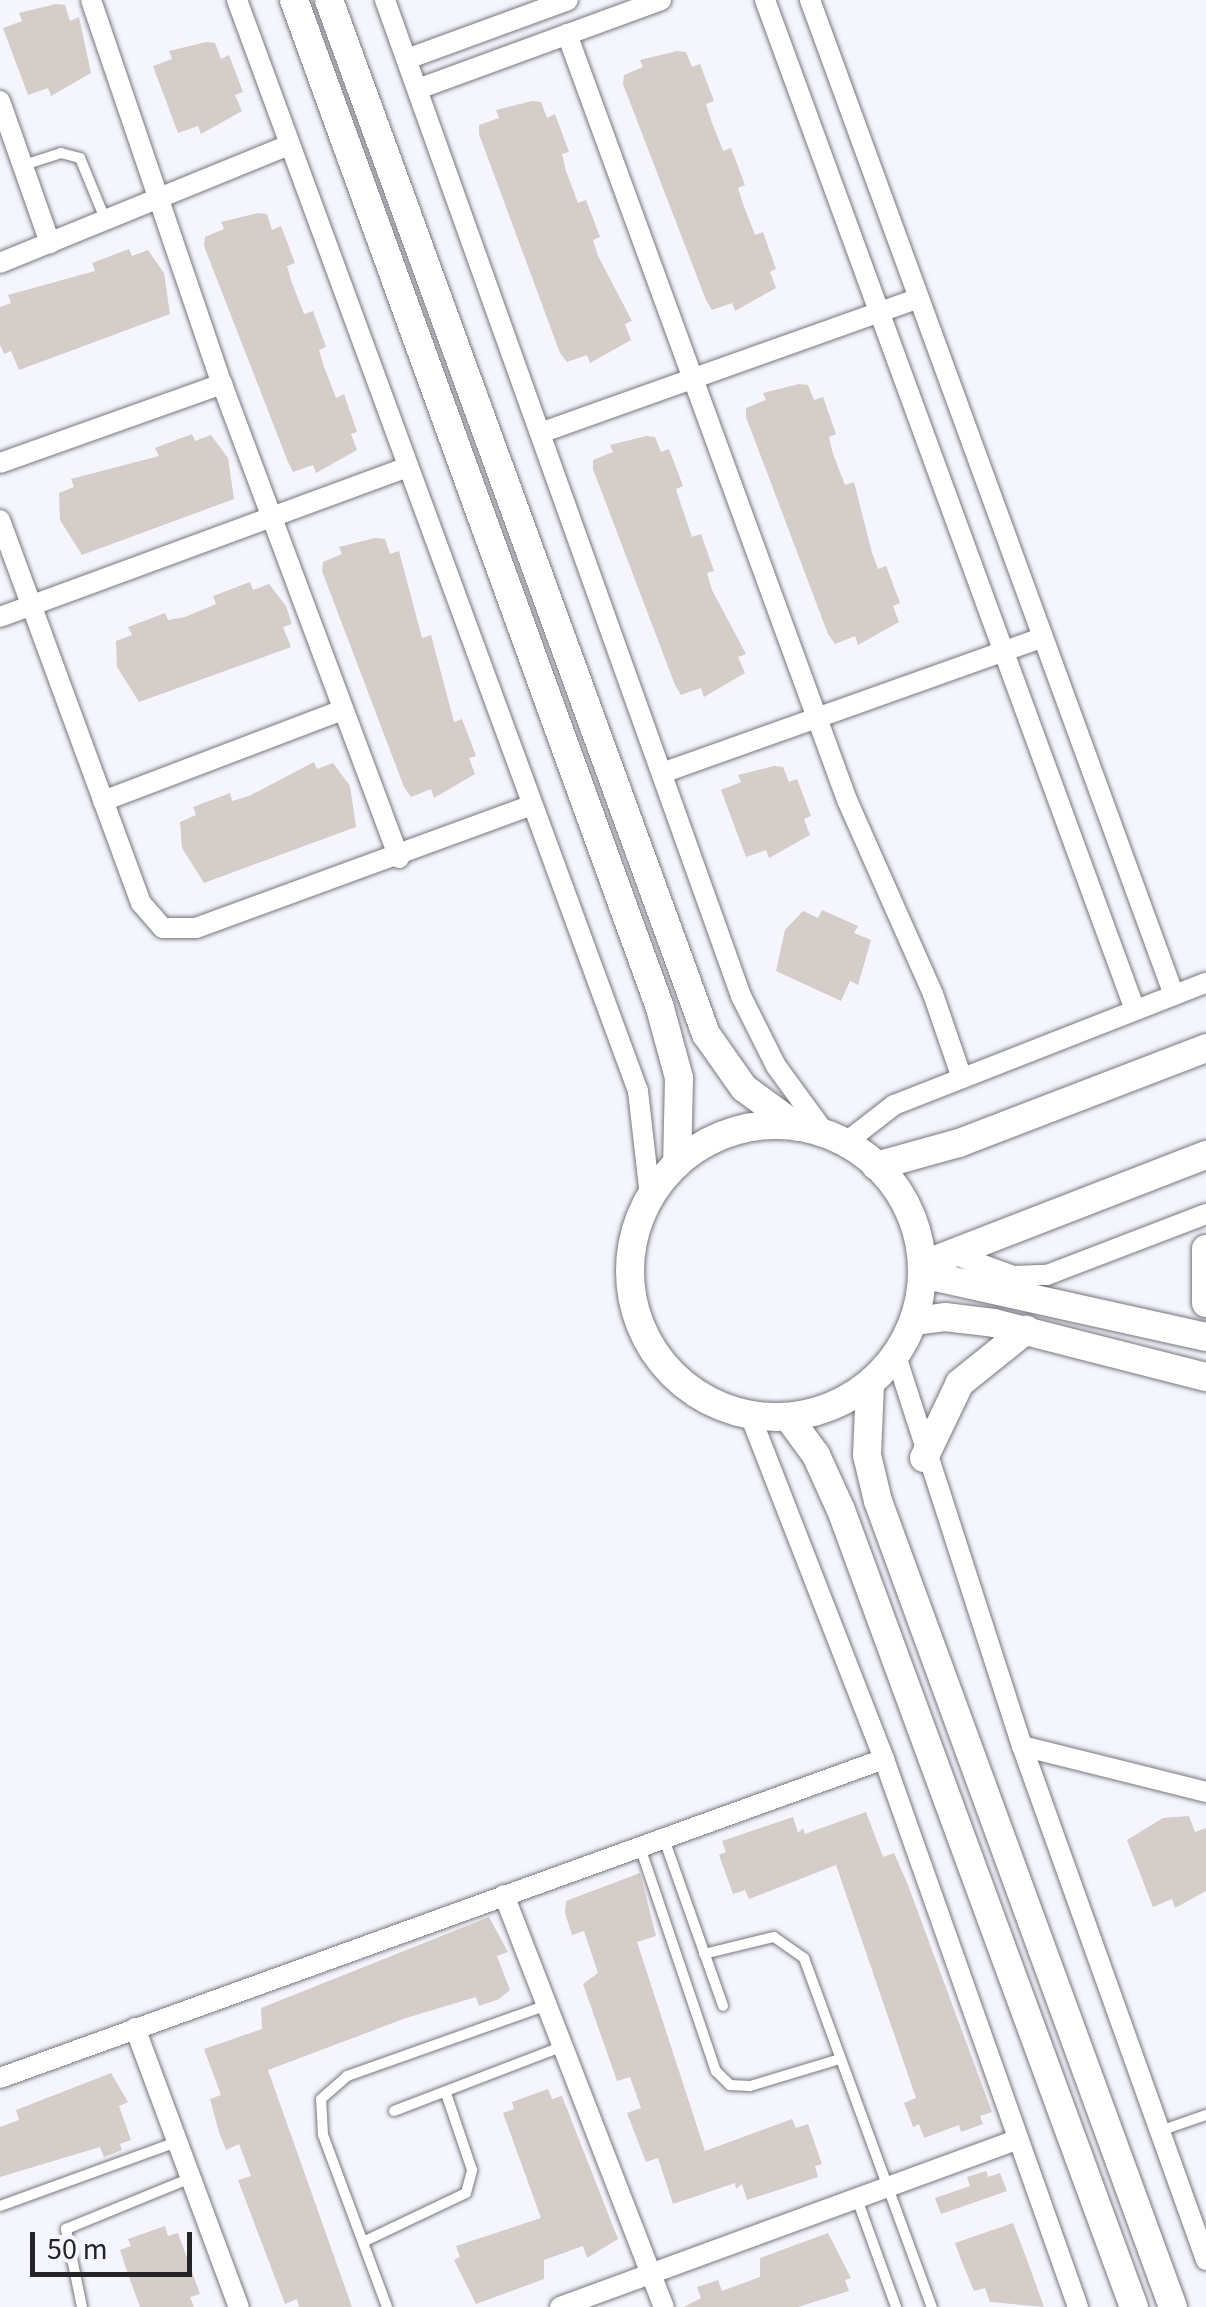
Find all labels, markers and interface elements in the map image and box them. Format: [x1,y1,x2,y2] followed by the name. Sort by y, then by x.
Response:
[35,2212,198,2274] scale bar
[47,2228,108,2271] text: 50 m

